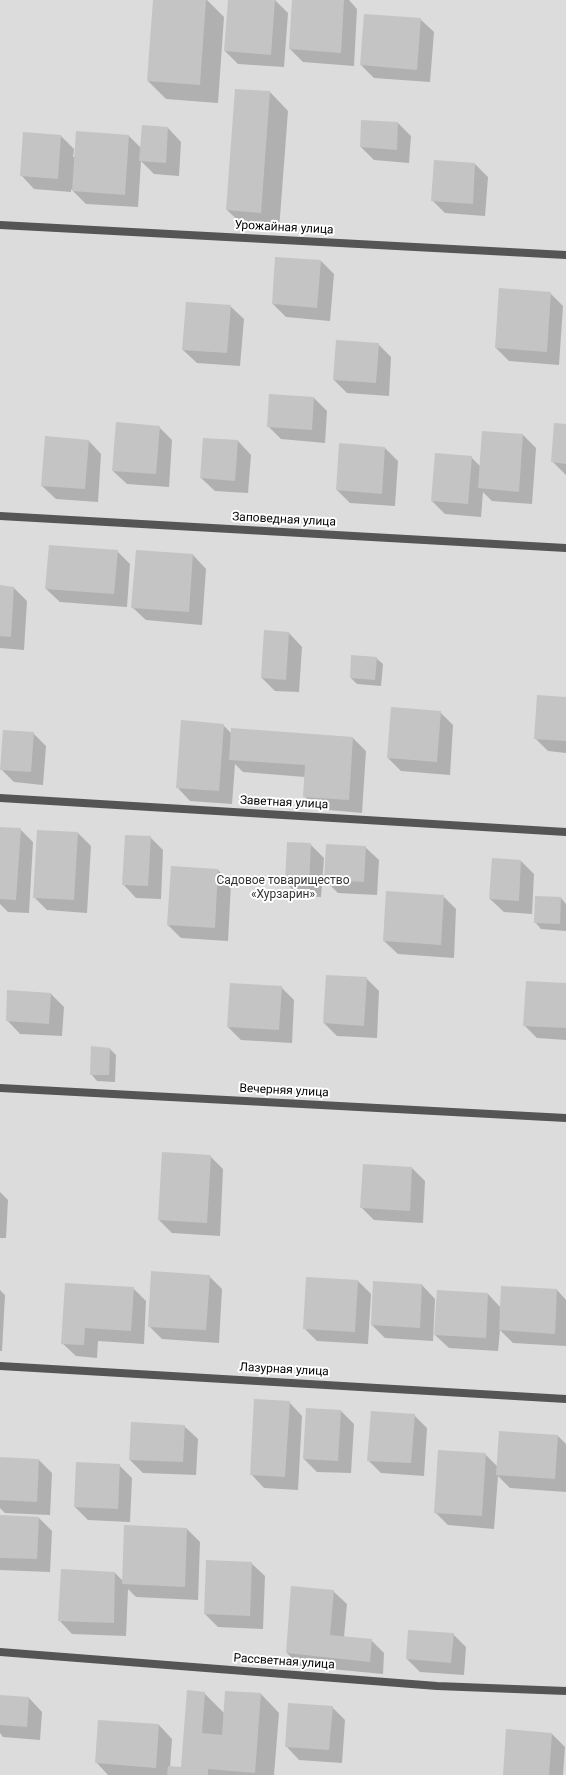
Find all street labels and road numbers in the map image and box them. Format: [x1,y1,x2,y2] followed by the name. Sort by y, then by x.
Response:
[234,218,334,238] street label: Урожайная улица
[232,510,336,530] street label: Заповедная улица
[239,793,329,813] street label: Заветная улица
[239,1081,329,1101] street label: Вечерняя улица
[239,1360,329,1380] street label: Лазурная улица
[233,1651,335,1673] street label: Рассветная улица

